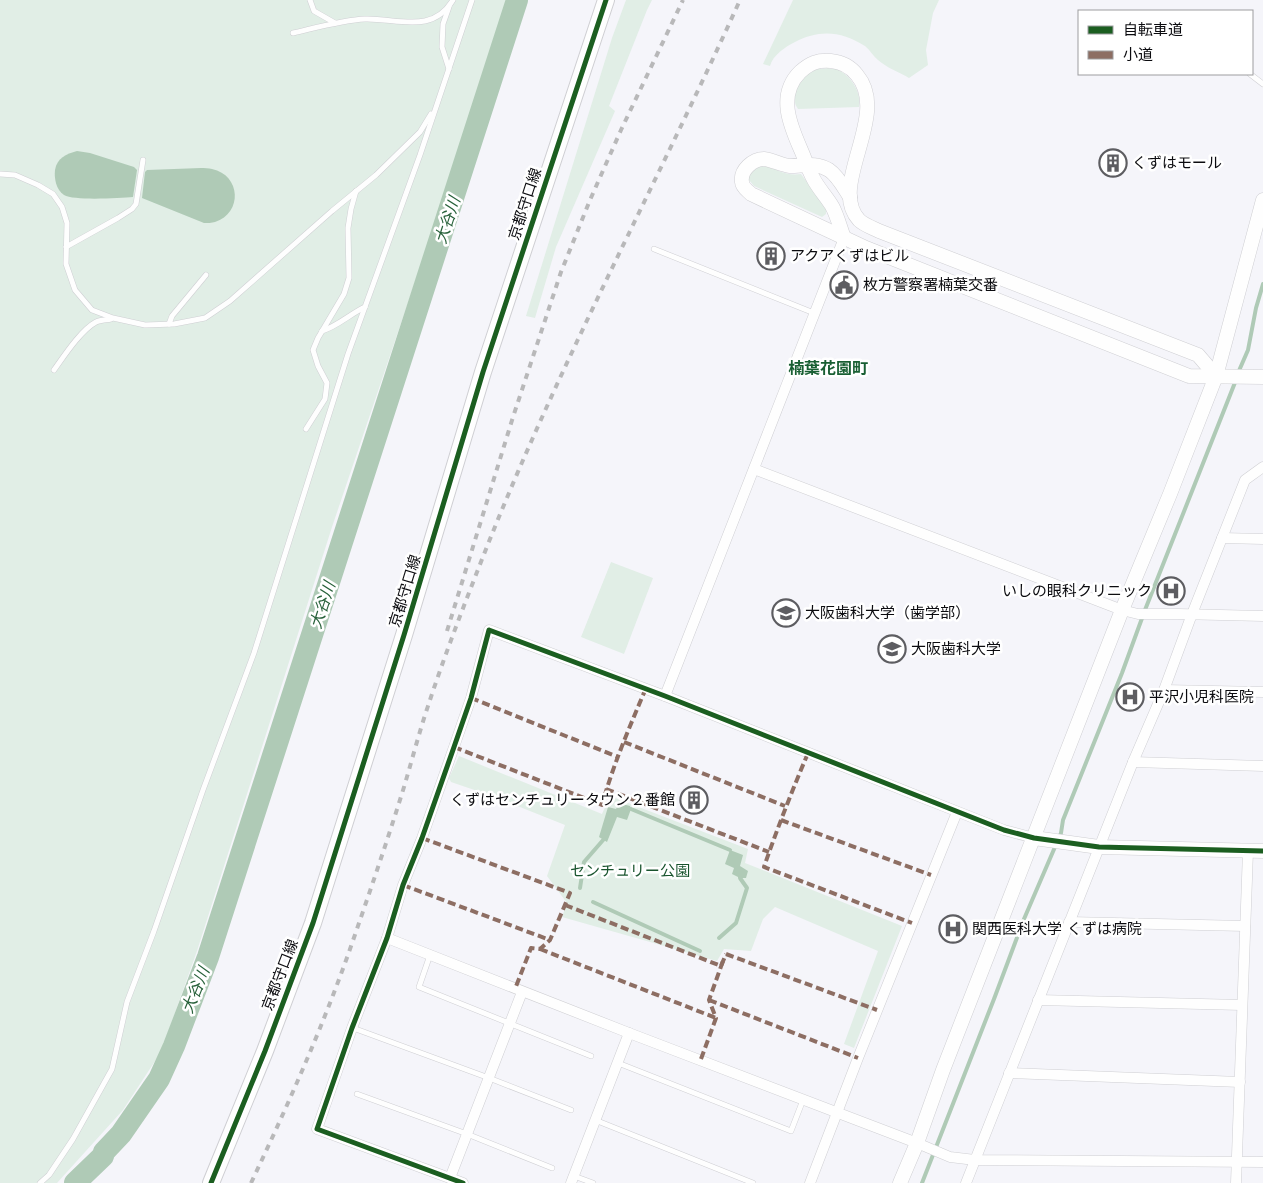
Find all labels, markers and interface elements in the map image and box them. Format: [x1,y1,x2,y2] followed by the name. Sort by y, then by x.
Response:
[1078,10,1253,75] legend
[1123,21,1183,39] text: 自転車道
[1123,46,1153,64] text: 小道
[1098,148,1128,178] building icon: くずはモール
[1132,154,1222,172] place label: くずはモール
[505,166,545,242] street label: 京都守口線
[431,192,465,246] water label: 大谷川
[756,241,786,271] building icon: アクアくずはビル
[790,247,909,265] place label: アクアくずはビル
[829,270,859,300] public building icon: 枚方警察署楠葉交番
[863,276,998,294] place label: 枚方警察署楠葉交番
[788,359,868,378] district label: 楠葉花園町
[385,552,425,630] street label: 京都守口線
[1156,576,1186,606] hospital icon: いしの眼科クリニック
[306,577,340,631] water label: 大谷川
[1002,582,1152,600] place label: いしの眼科クリニック
[771,598,801,628] school or university icon: 大阪歯科大学（歯学部）
[805,604,970,622] place label: 大阪歯科大学（歯学部）
[877,634,907,664] school or university icon: 大阪歯科大学
[911,640,1001,658] place label: 大阪歯科大学
[1115,682,1145,712] hospital icon: 平沢小児科医院
[1149,688,1254,706] place label: 平沢小児科医院
[679,785,709,815] building icon: くずはセンチュリータウン２番館
[450,791,675,809] place label: くずはセンチュリータウン２番館
[570,862,690,880] park label: センチュリー公園
[938,914,968,944] hospital icon: 関西医科大学 くずは病院
[972,920,1142,938] place label: 関西医科大学 くずは病院
[258,937,302,1013] street label: 京都守口線
[178,963,214,1016] water label: 大谷川

